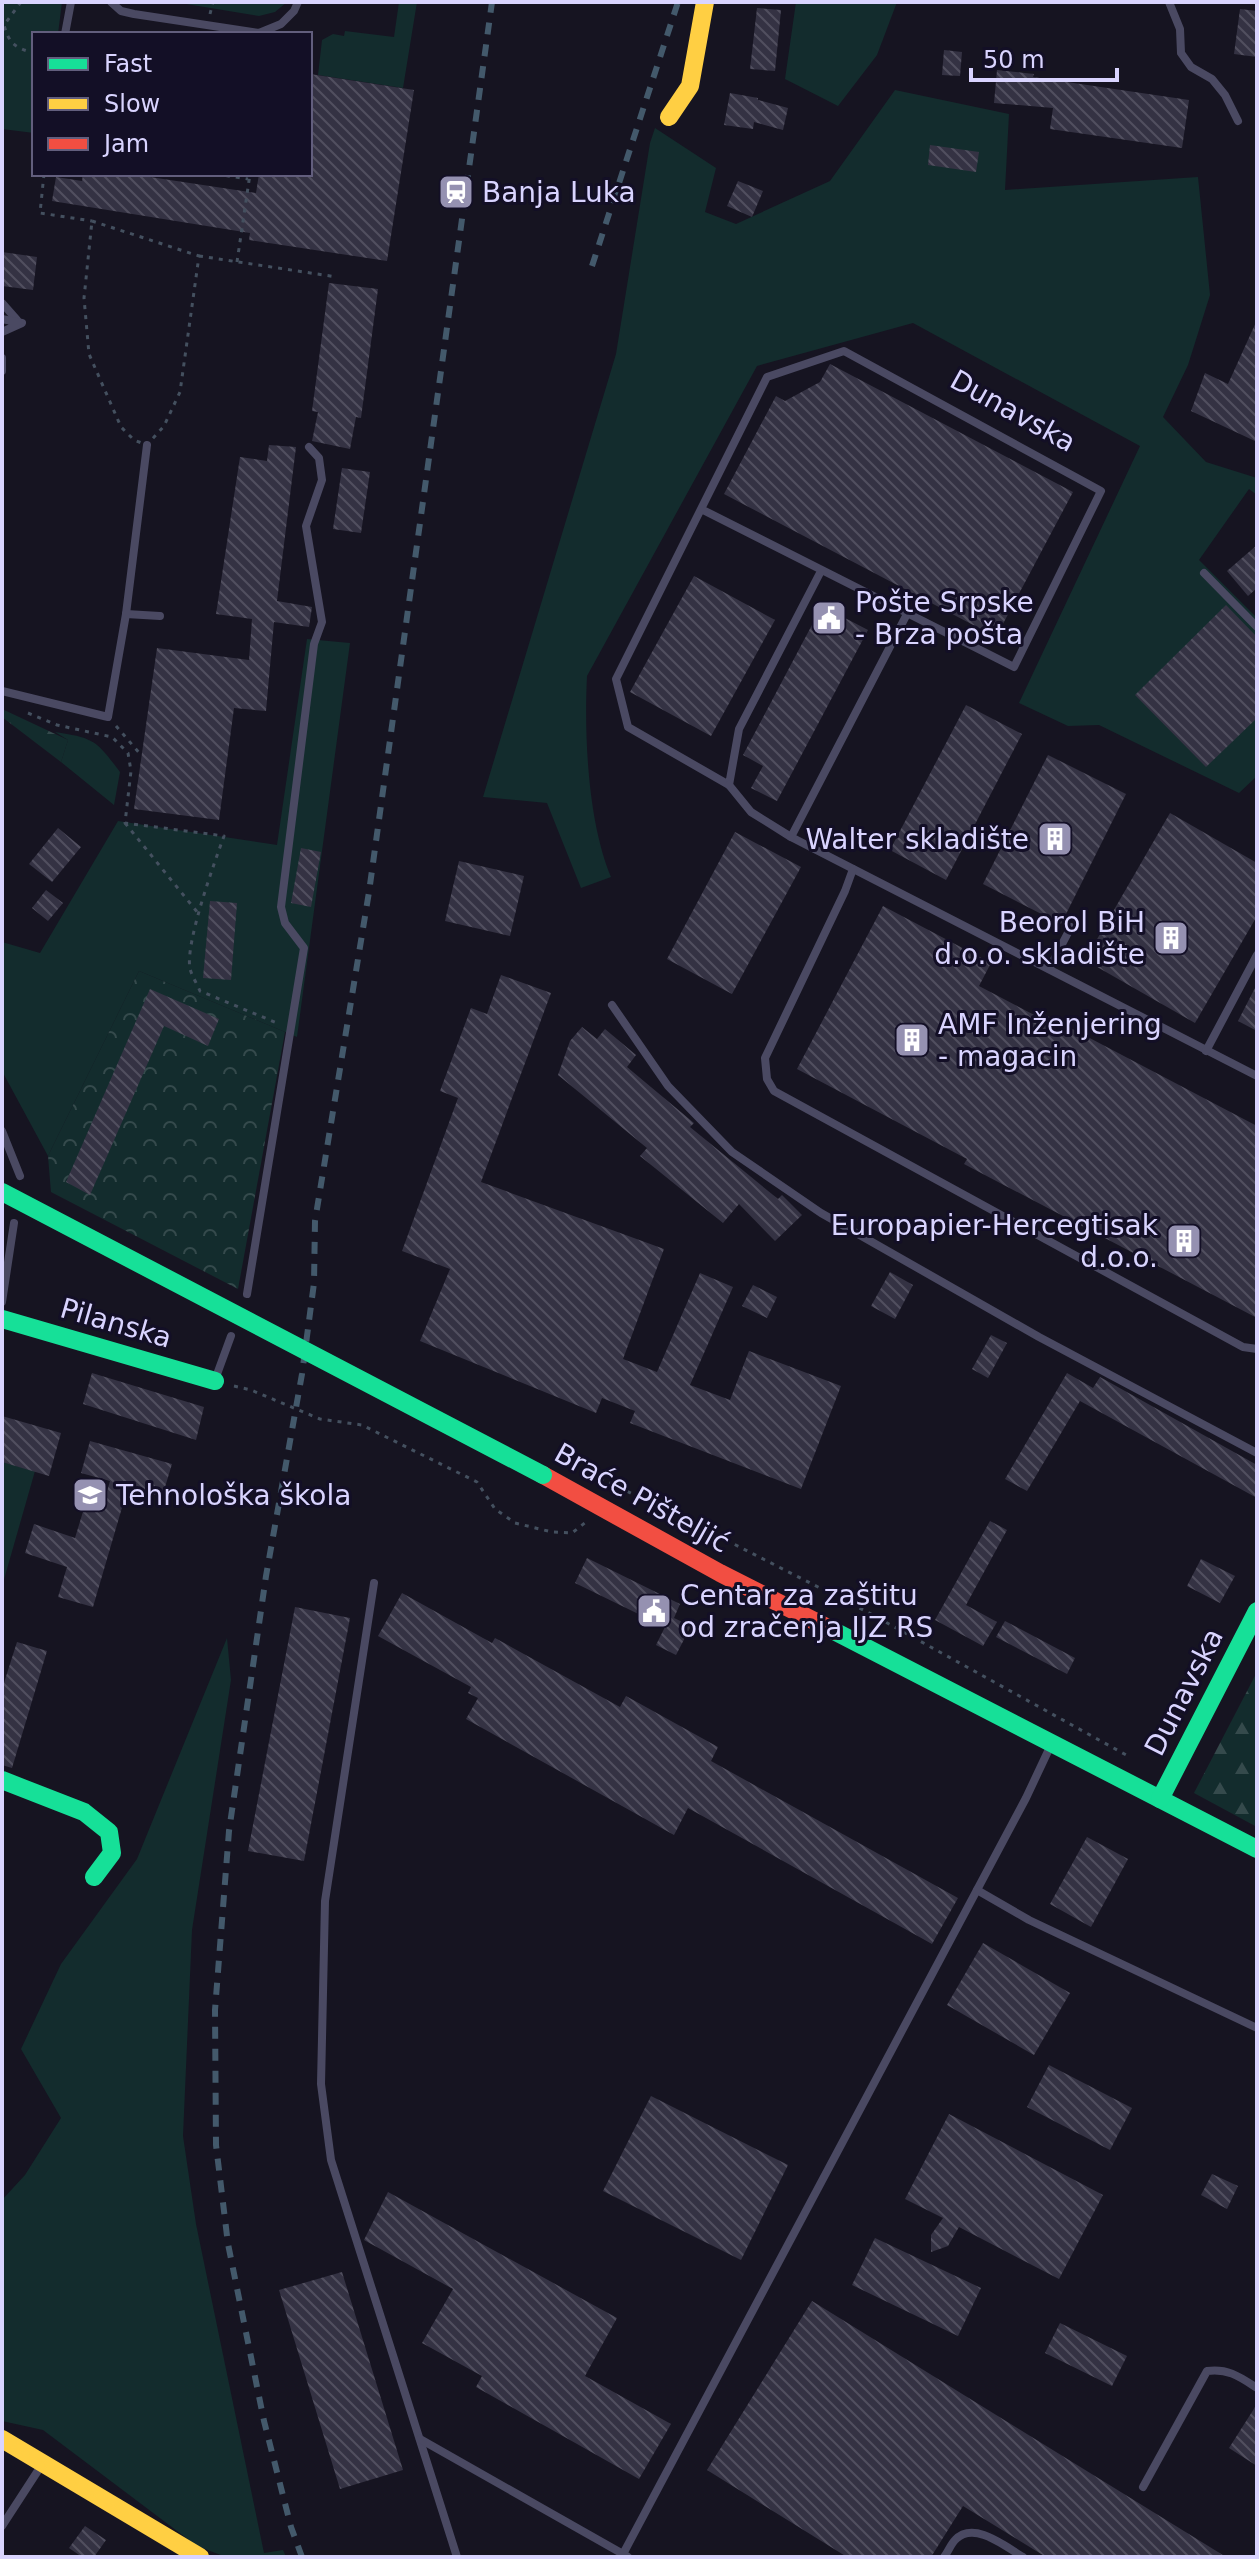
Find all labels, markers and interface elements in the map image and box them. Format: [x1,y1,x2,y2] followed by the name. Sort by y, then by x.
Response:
[32,32,312,176] legend
[971,32,1117,82] scale bar
[983,46,1045,74] text: 50 m
[104,50,152,78] text: Fast
[104,90,160,118] text: Slow
[102,130,149,158] text: Jam
[437,173,475,211] station icon: Banja Luka
[482,176,636,209] place label: Banja Luka
[945,363,1081,459] street label: Dunavska
[855,586,1034,651] place label: Pošte Srpske - Brza pošta
[810,599,848,637] public building icon: Pošte Srpske - Brza pošta
[1036,820,1074,858] building icon: Walter skladište
[805,823,1029,856] place label: Walter skladište
[934,906,1145,971] place label: Beorol BiH d.o.o. skladište
[1152,919,1190,957] building icon: Beorol BiH d.o.o. skladište
[938,1008,1162,1073] place label: AMF Inženjering - magacin
[893,1021,931,1059] building icon: AMF Inženjering - magacin
[831,1209,1159,1274] place label: Europapier-Hercegtisak d.o.o.
[1165,1222,1203,1260] building icon: Europapier-Hercegtisak d.o.o.
[57,1291,175,1355] street label: Pilanska
[549,1436,735,1560] street label: Braće Pišteljić
[71,1476,109,1514] school or university icon: Tehnološka škola
[115,1479,351,1512] place label: Tehnološka škola
[680,1579,933,1644] place label: Centar za zaštitu od zračenja IJZ RS
[635,1592,673,1630] public building icon: Centar za zaštitu od zračenja IJZ RS
[1138,1623,1230,1761] street label: Dunavska

